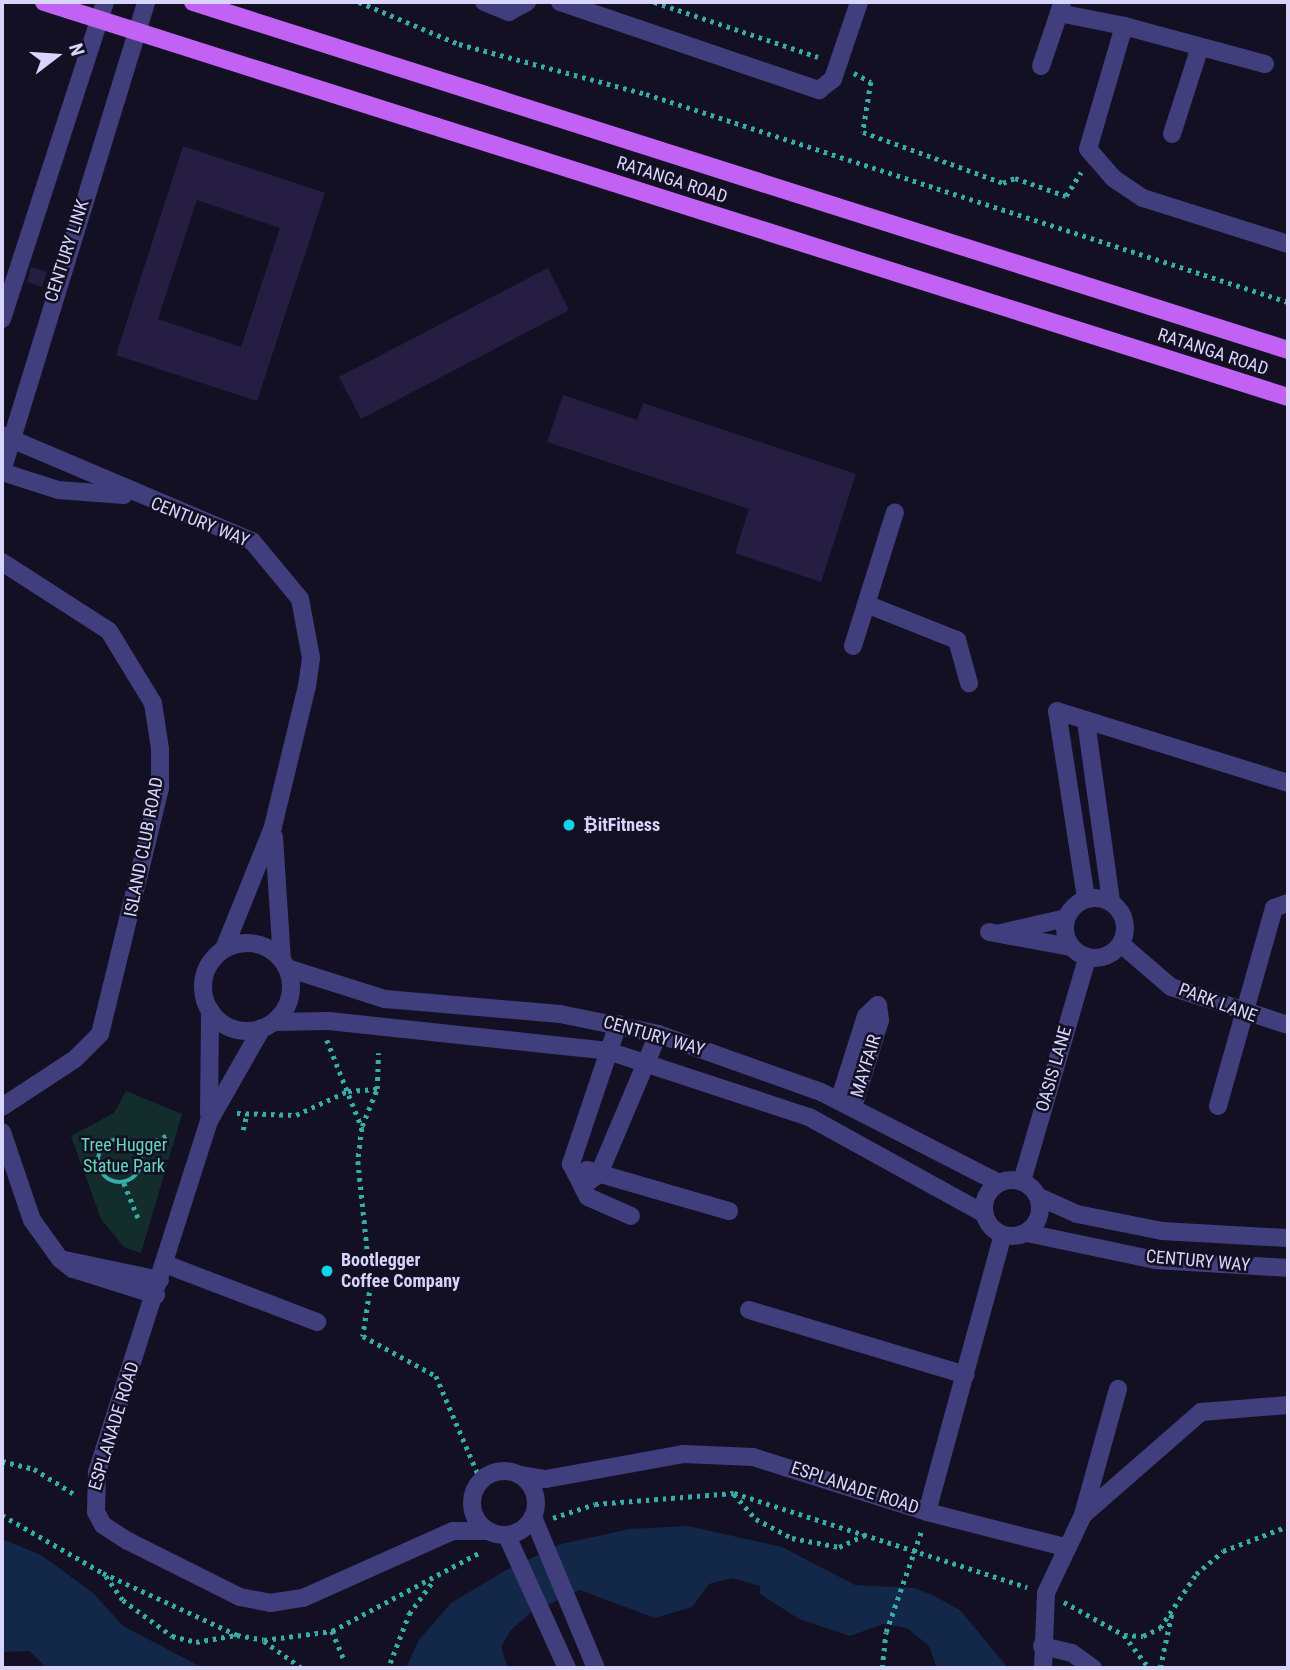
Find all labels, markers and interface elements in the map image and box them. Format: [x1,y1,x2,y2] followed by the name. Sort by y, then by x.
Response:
[21,21,91,91] north arrow
[64,41,89,59] text: N
[614,152,730,208] street label: RATANGA ROAD
[40,197,94,305] street label: CENTURY LINK
[1155,324,1271,380] street label: RATANGA ROAD
[147,492,253,552] street label: CENTURY WAY
[120,775,168,919] street label: ISLAND CLUB ROAD
[583,814,660,836] place label: ₿itFitness
[561,817,577,833] marker: ₿itFitness
[1176,979,1260,1027] street label: PARK LANE
[601,1011,707,1061] street label: CENTURY WAY
[1032,1024,1076,1114] street label: OASIS LANE
[846,1032,886,1100] street label: MAYFAIR
[81,1135,167,1178] park label: Tree Hugger Statue Park
[1145,1246,1251,1276] street label: CENTURY WAY
[341,1250,460,1292] place label: Bootlegger Coffee Company
[319,1263,335,1279] marker: Bootlegger Coffee Company
[84,1359,144,1493] street label: ESPLANADE ROAD
[788,1457,922,1519] street label: ESPLANADE ROAD

